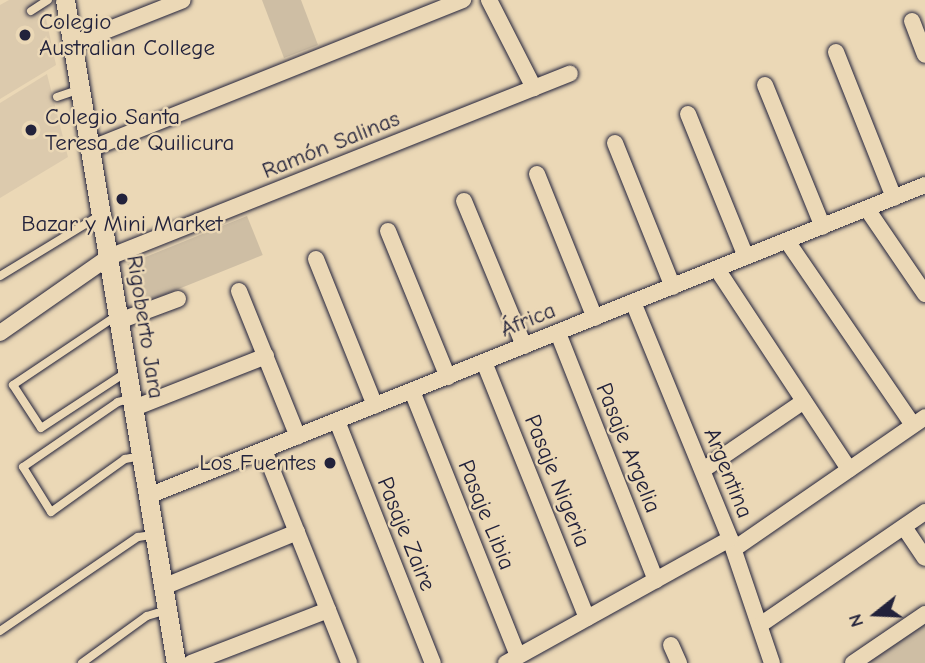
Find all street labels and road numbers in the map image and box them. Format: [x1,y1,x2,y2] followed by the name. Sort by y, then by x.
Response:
[258,105,404,185] street label: Ramón Salinas
[120,253,170,401] street label: Rigoberto Jara
[496,297,560,343] street label: África
[589,379,667,517] street label: Pasaje Argelia
[518,411,596,551] street label: Pasaje Nigeria
[697,424,759,522] street label: Argentina
[451,456,521,574] street label: Pasaje Libia
[371,473,441,595] street label: Pasaje Zaire

